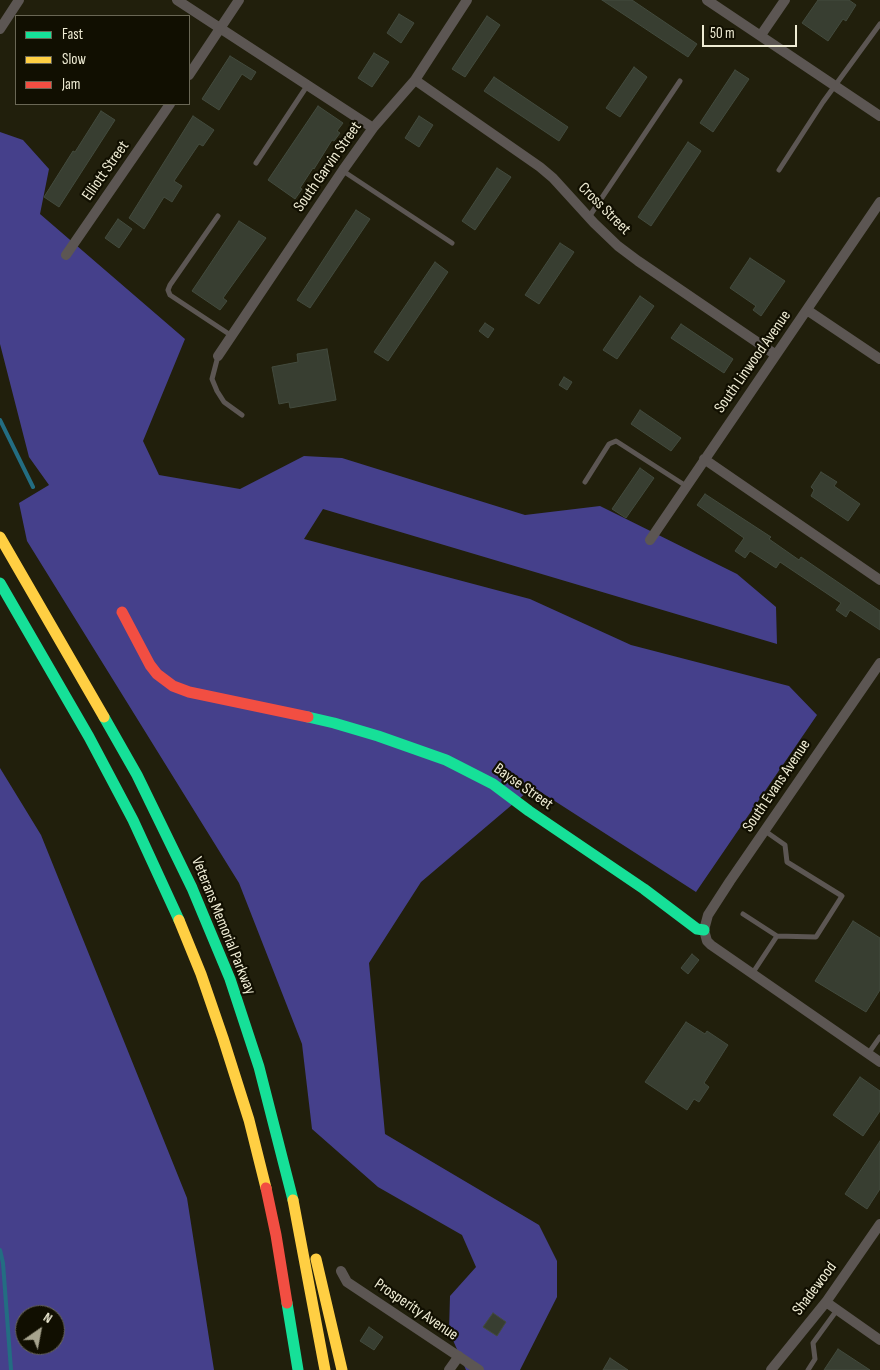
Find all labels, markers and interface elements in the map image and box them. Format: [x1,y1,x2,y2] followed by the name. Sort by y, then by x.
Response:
[15,15,190,105] legend
[705,15,800,47] scale bar
[710,24,735,43] text: 50 m
[62,25,83,44] text: Fast
[62,50,86,69] text: Slow
[62,75,80,94] text: Jam
[290,118,366,216] street label: South Garvin Street
[78,137,134,205] street label: Elliott Street
[574,179,634,239] street label: Cross Street
[711,307,795,417] street label: South Linwood Avenue
[739,736,815,836] street label: South Evans Avenue
[490,760,556,814] street label: Bayse Street
[187,855,259,997] street label: Veterans Memorial Parkway
[789,1259,841,1319] street label: Shadewood
[370,1275,462,1345] street label: Prosperity Avenue
[15,1305,65,1355] north arrow
[40,1309,56,1327] text: N

